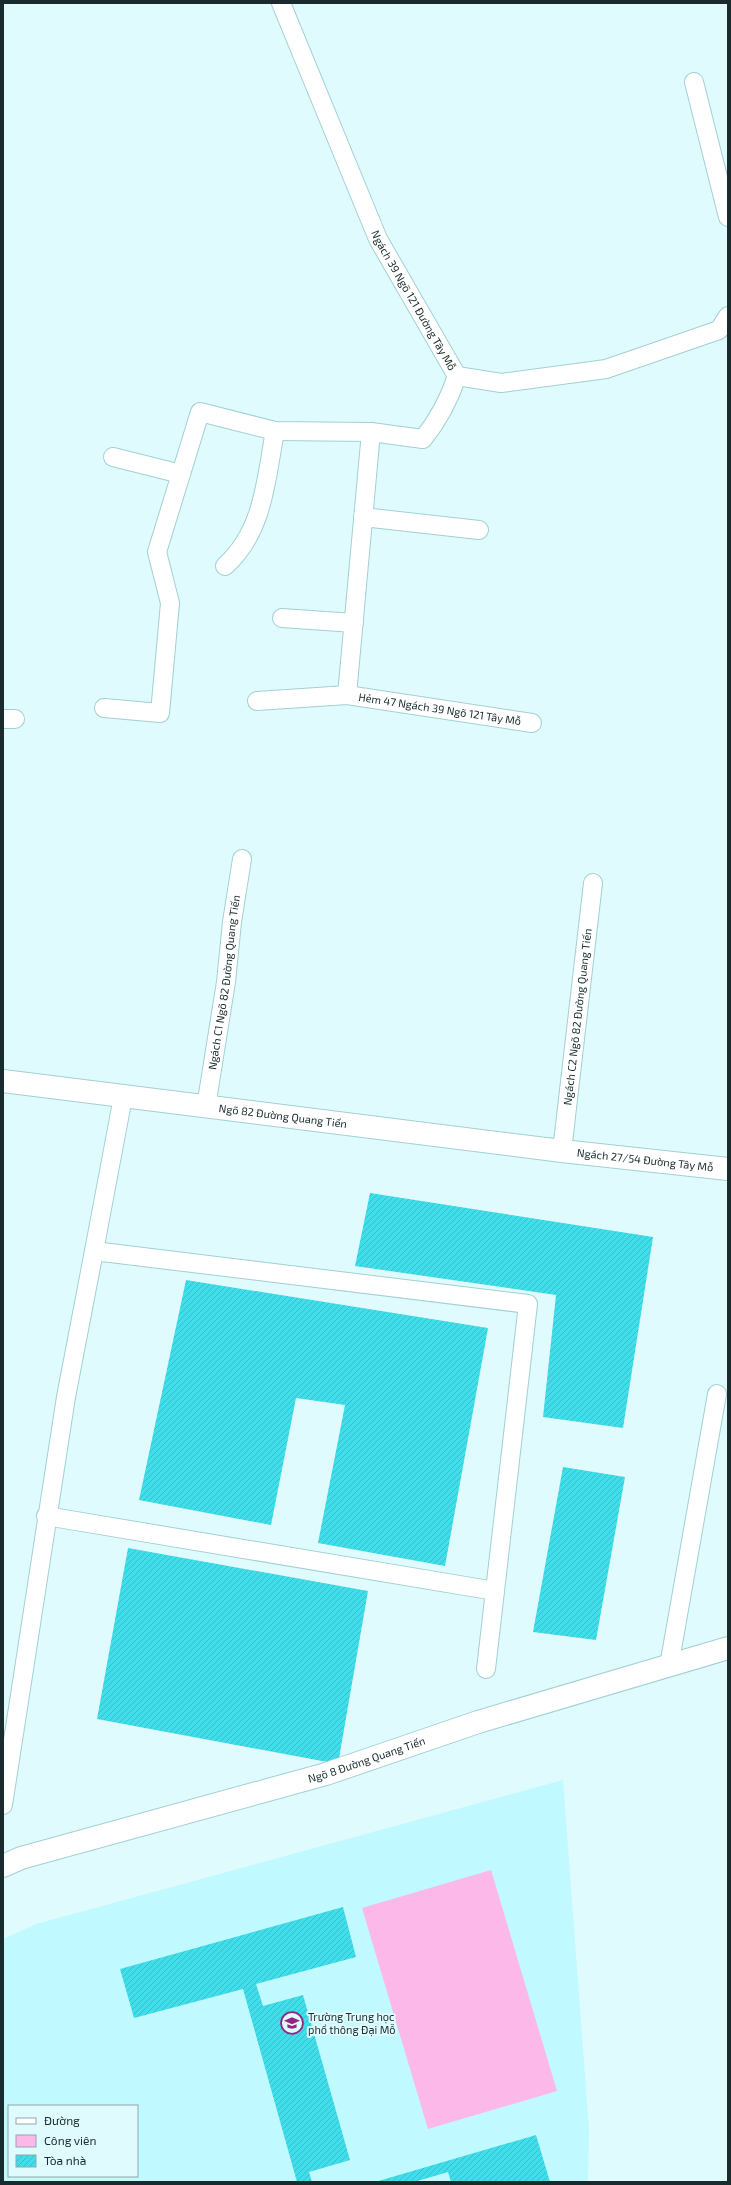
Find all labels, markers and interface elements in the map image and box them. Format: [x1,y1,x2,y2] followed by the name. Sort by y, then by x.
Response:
[369,228,459,372] street label: Ngách 39 Ngõ 121 Đường Tây Mỗ
[358,690,522,727] street label: Hẻm 47 Ngách 39 Ngõ 121 Tây Mỗ
[205,894,242,1071] street label: Ngách C1 Ngõ 82 Đường Quang Tiến
[560,928,594,1106] street label: Ngách C2 Ngõ 82 Đường Quang Tiến
[218,1101,348,1130] street label: Ngõ 82 Đường Quang Tiến
[576,1146,714,1173] street label: Ngách 27/54 Đường Tây Mỗ
[306,1734,427,1785] street label: Ngõ 8 Đường Quang Tiến
[279,2010,305,2036] school or university icon: Trường Trung học phổ thông Đại Mỗ
[308,2010,396,2037] place label: Trường Trung học phổ thông Đại Mỗ
[8,2105,138,2177] legend
[44,2113,80,2127] text: Đường
[44,2133,97,2147] text: Công viên
[44,2153,86,2167] text: Tòa nhà

